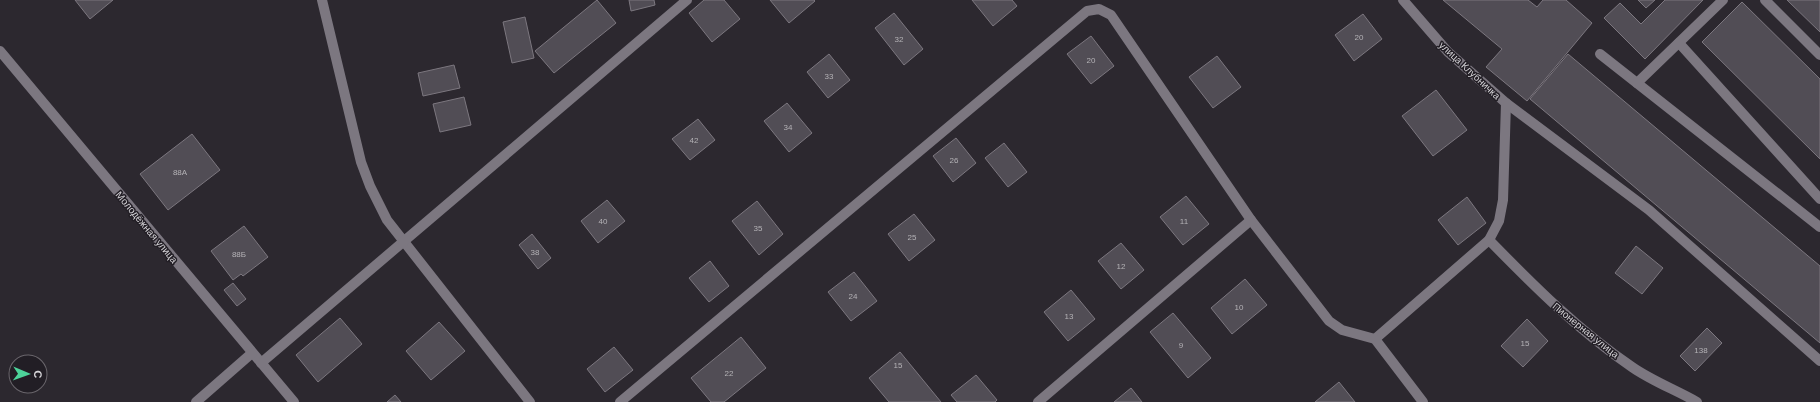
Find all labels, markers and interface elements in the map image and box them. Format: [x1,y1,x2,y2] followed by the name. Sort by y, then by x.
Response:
[1355,33,1364,42] house number: 20
[895,35,904,44] house number: 32
[1437,39,1503,102] street label: улица Клубничка
[1087,56,1096,65] house number: 20
[825,72,834,81] house number: 33
[784,123,793,132] house number: 34
[690,136,699,145] house number: 42
[950,156,959,165] house number: 26
[173,168,188,177] house number: 88А
[113,189,180,266] street label: Молодёжная улица
[599,217,608,226] house number: 40
[1180,217,1189,226] house number: 11
[754,224,763,233] house number: 35
[908,233,917,242] house number: 25
[531,248,540,257] house number: 38
[232,250,246,259] house number: 88Б
[1117,262,1126,271] house number: 12
[849,292,858,301] house number: 24
[1550,300,1621,361] street label: Пионерная улица
[1235,303,1244,312] house number: 10
[1065,312,1074,321] house number: 13
[1521,339,1530,348] house number: 15
[1179,341,1184,350] house number: 9
[1694,346,1708,355] house number: 138
[8,354,48,394] north arrow
[894,361,903,370] house number: 15
[725,369,734,378] house number: 22
[32,370,44,379] text: С

